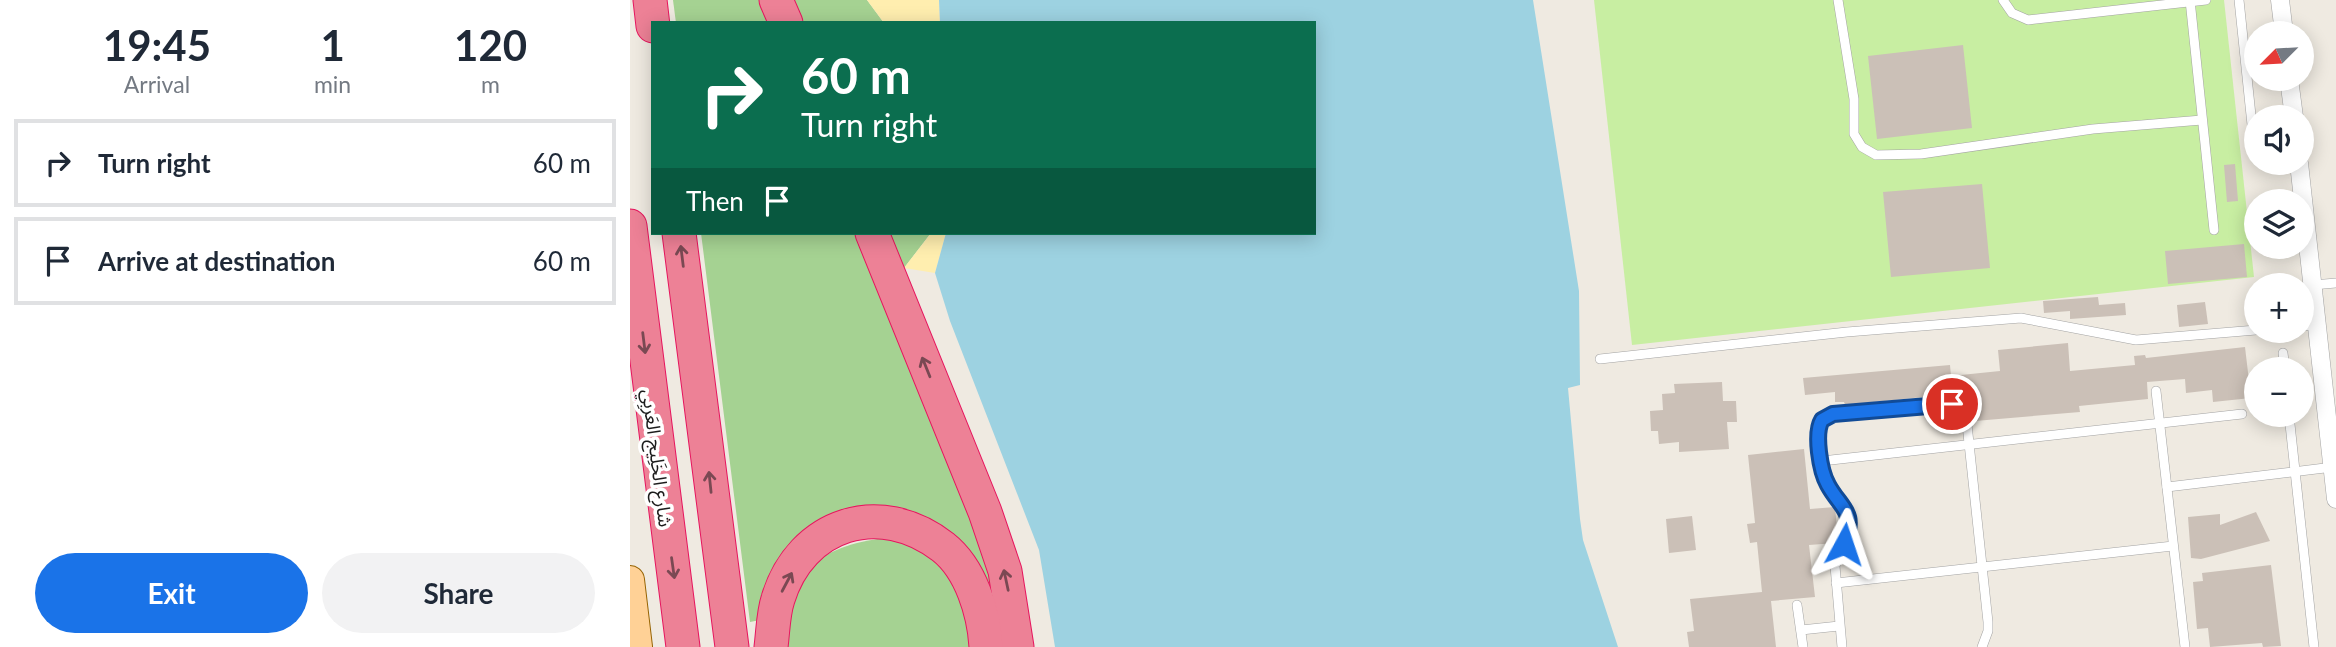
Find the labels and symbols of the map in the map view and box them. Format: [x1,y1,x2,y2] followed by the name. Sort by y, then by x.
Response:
[2244,21,2314,91] north arrow
[675,246,688,268] one-way arrow
[638,331,651,353] one-way arrow
[919,357,932,378] one-way arrow
[1922,374,1982,434] pin
[634,388,678,529] street label: شارع الخَلِيج العَربِي
[703,471,716,494] one-way arrow
[1807,507,1881,581] position arrow
[666,556,679,579] one-way arrow
[999,569,1012,592] one-way arrow
[780,572,794,592] one-way arrow

